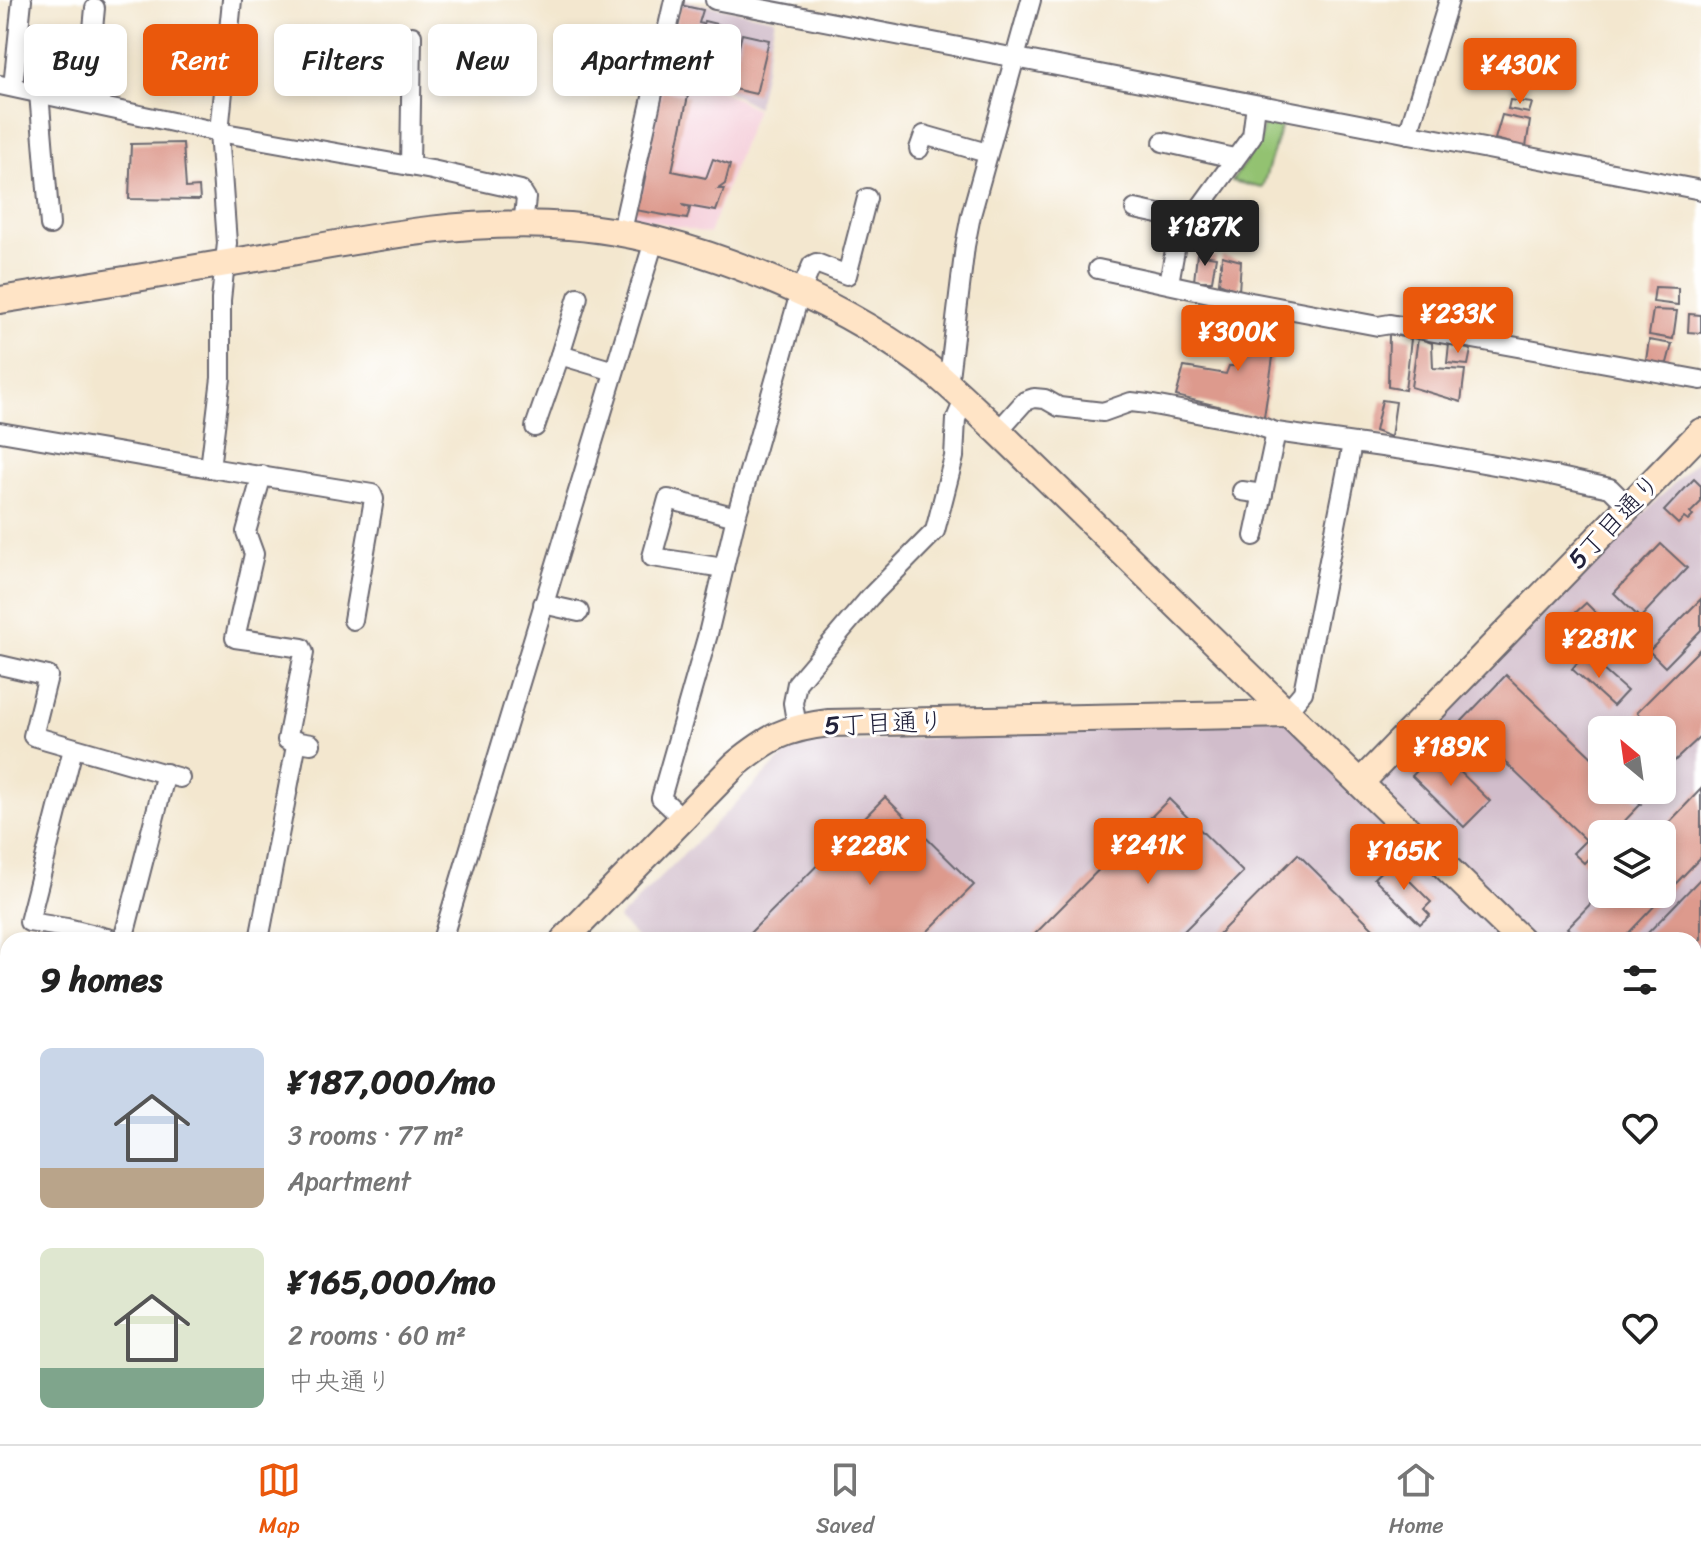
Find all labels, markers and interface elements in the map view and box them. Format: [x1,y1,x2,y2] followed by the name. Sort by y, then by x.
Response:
[24,24,127,96] chip: Buy
[143,24,258,96] chip: Rent
[274,24,412,96] chip: Filters
[428,24,537,96] chip: New
[553,24,741,96] chip: Apartment
[1464,38,1576,106] pin: ¥430K
[1481,41,1559,87] text: ¥430K
[1149,200,1261,268] pin: ¥187K
[1169,203,1241,249] text: ¥187K
[1402,287,1514,355] pin: ¥233K
[1421,290,1495,336] text: ¥233K
[1182,305,1294,373] pin: ¥300K
[1199,308,1277,354] text: ¥300K
[1556,462,1672,580] street label: 5丁目通り
[1543,612,1655,680] pin: ¥281K
[1563,615,1635,661] text: ¥281K
[823,698,945,748] street label: 5丁目通り
[1588,716,1676,804] north arrow
[1588,716,1676,908] map controls
[1395,720,1507,788] pin: ¥189K
[1414,723,1488,769] text: ¥189K
[1092,818,1204,886] pin: ¥241K
[814,819,926,887] pin: ¥228K
[1588,820,1676,908] button: layers
[1112,821,1184,867] text: ¥241K
[832,822,908,868] text: ¥228K
[1348,824,1460,892] pin: ¥165K
[1368,827,1440,873] text: ¥165K
[40,950,162,1010] text: 9 homes
[1618,958,1662,1002] icon: filters
[288,1052,495,1112] text: ¥187,000/mo
[104,1080,200,1176] icon: home
[1618,1106,1662,1150] icon: heart
[288,1112,464,1158] text: 3 rooms · 77 m²
[288,1158,411,1204] text: Apartment
[288,1252,495,1312] text: ¥165,000/mo
[104,1280,200,1376] icon: home
[1618,1306,1662,1350] icon: heart
[288,1312,466,1358] text: 2 rooms · 60 m²
[288,1358,392,1404] text: 中央通り
[257,1458,301,1545] tab: Map
[816,1458,874,1545] tab: Saved
[1389,1458,1444,1545] tab: Home

